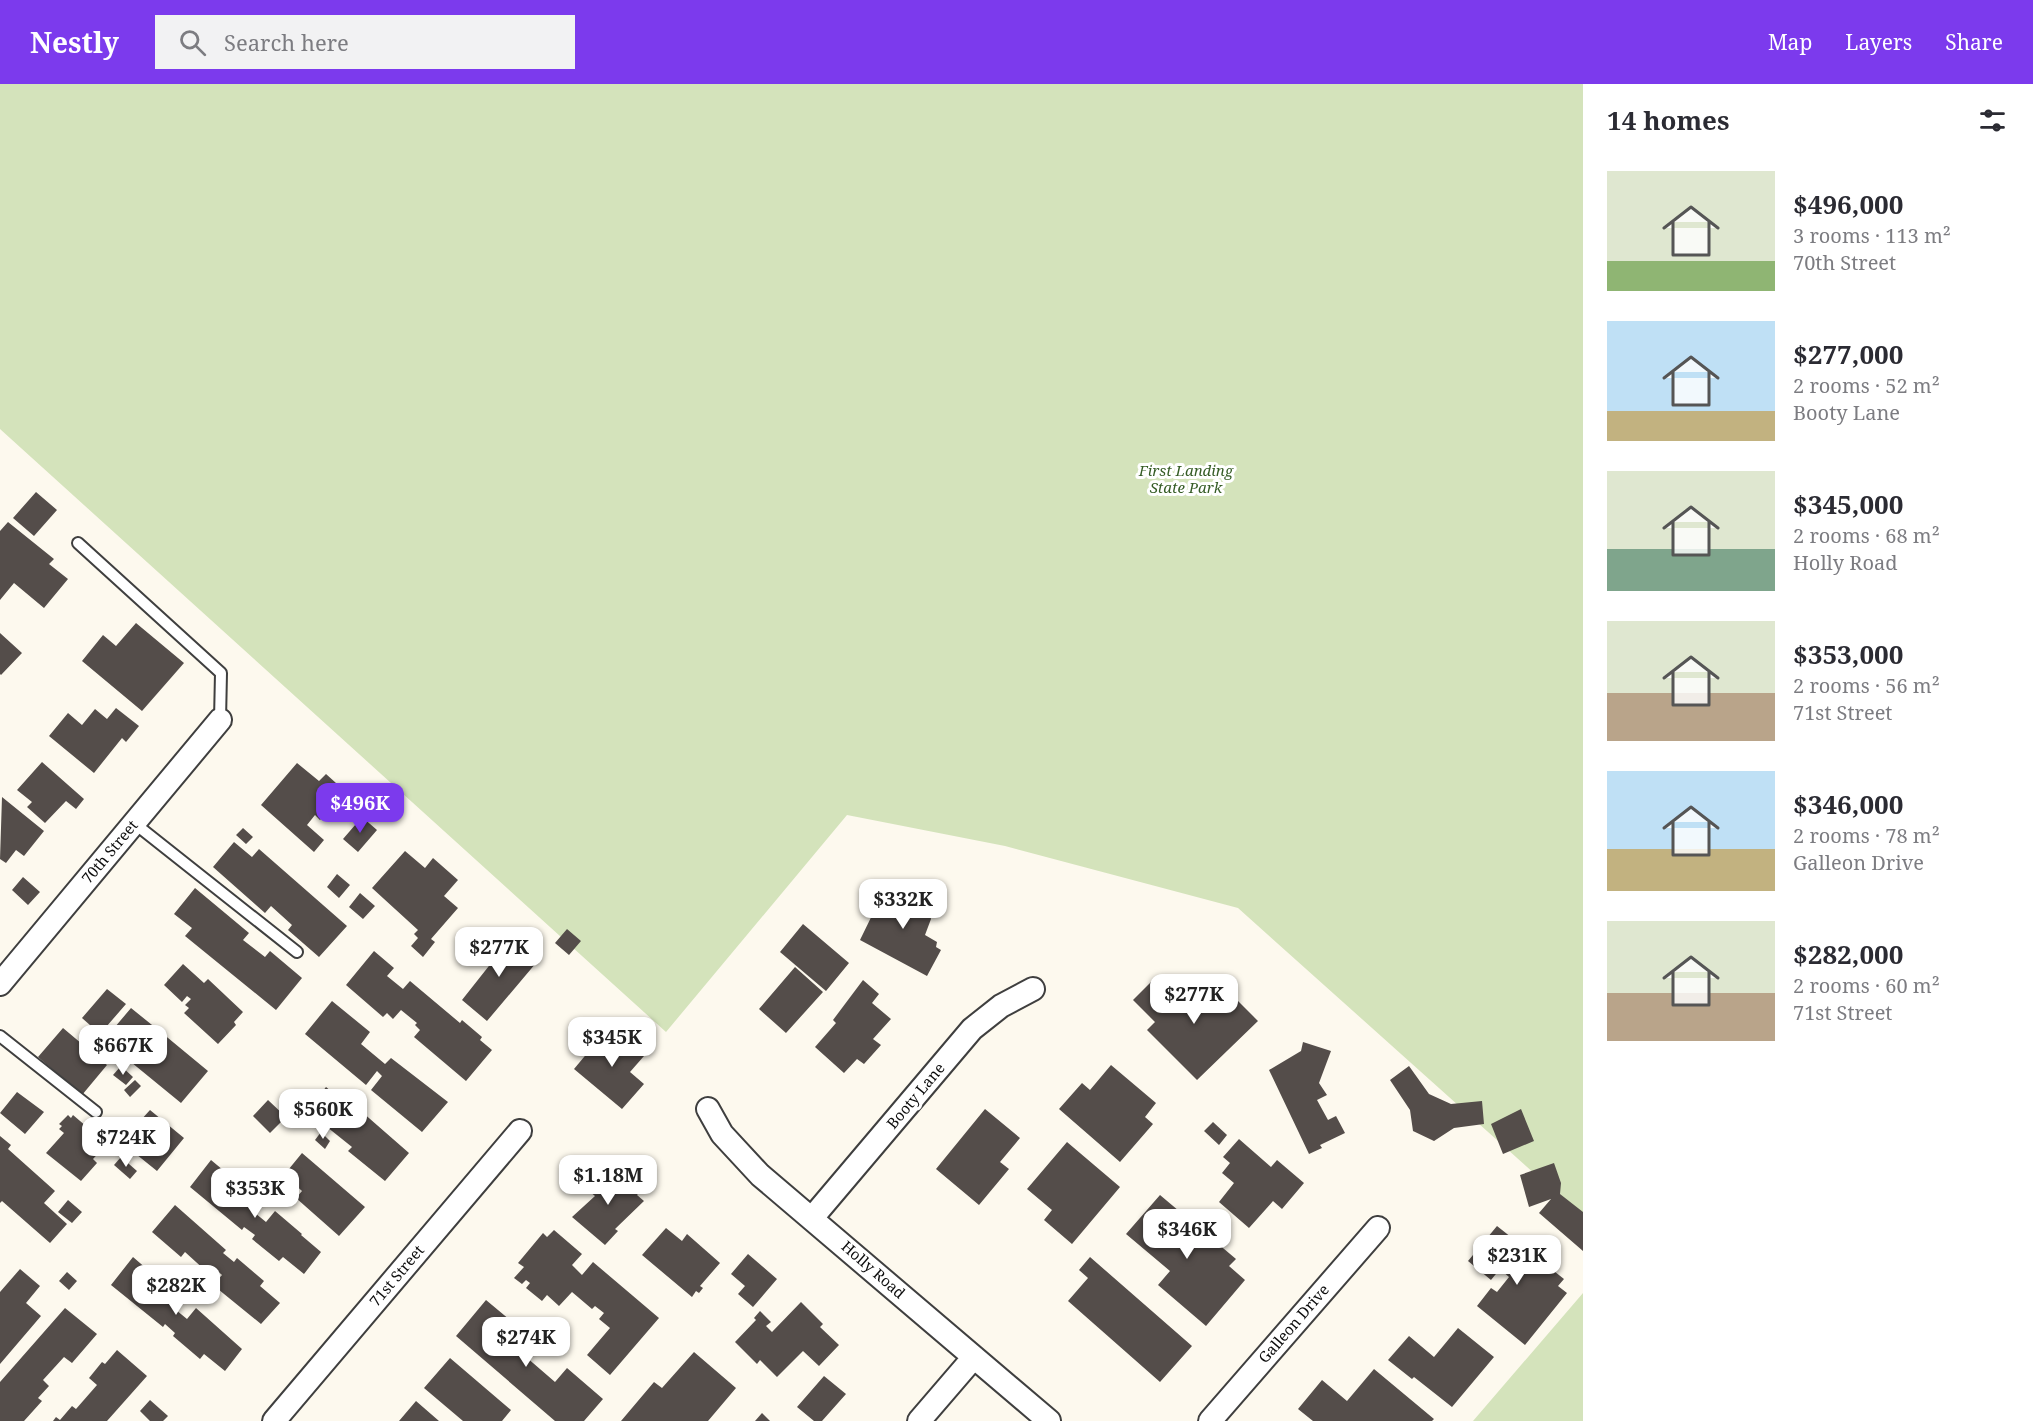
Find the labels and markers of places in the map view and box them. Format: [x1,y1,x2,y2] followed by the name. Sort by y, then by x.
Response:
[318,783,402,834] pin: $496K
[861,879,945,930] pin: $332K
[457,927,541,978] pin: $277K
[1152,974,1236,1025] pin: $277K
[570,1017,654,1068] pin: $345K
[81,1025,165,1076] pin: $667K
[281,1089,365,1140] pin: $560K
[84,1117,168,1168] pin: $724K
[559,1155,657,1206] pin: $1.18M
[213,1168,297,1219] pin: $353K
[1145,1209,1229,1260] pin: $346K
[1475,1235,1559,1286] pin: $231K
[134,1265,218,1316] pin: $282K
[484,1317,568,1368] pin: $274K

